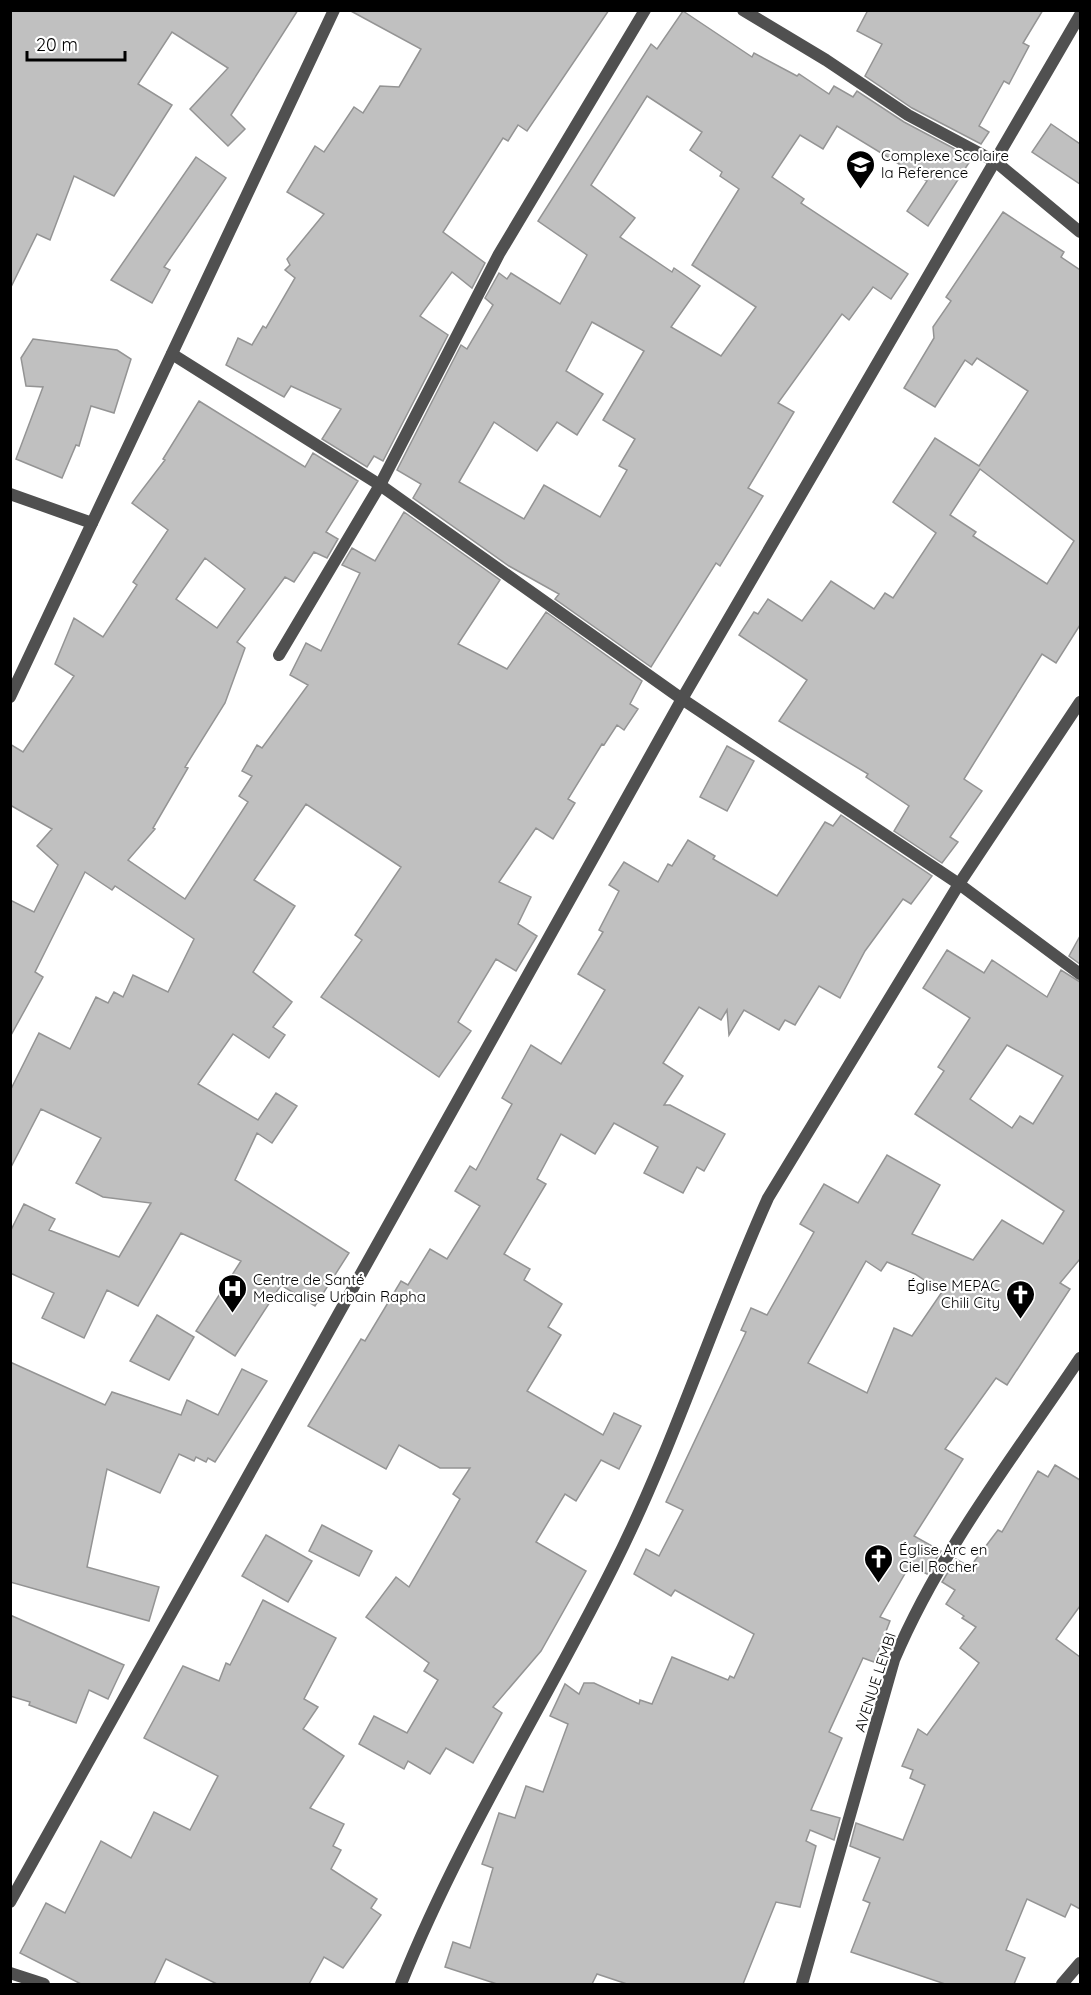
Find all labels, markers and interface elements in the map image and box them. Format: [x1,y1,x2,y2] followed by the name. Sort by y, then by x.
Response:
[27,24,124,62] scale bar
[36,33,78,56] text: 20 m
[881,146,1009,182] place label: Complexe Scolaire la Reference
[844,148,876,190] school or university icon: Complexe Scolaire la Reference
[253,1270,426,1306] place label: Centre de Santé Medicalise Urbain Rapha
[216,1272,248,1314] hospital icon: Centre de Santé Medicalise Urbain Rapha
[907,1276,1000,1312] place label: Église MEPAC Chili City
[1005,1278,1037,1320] church icon: Église MEPAC Chili City
[899,1540,987,1576] place label: Église Arc en Ciel Rocher
[862,1542,894,1584] church icon: Église Arc en Ciel Rocher
[850,1630,900,1734] street label: AVENUE LEMBI

